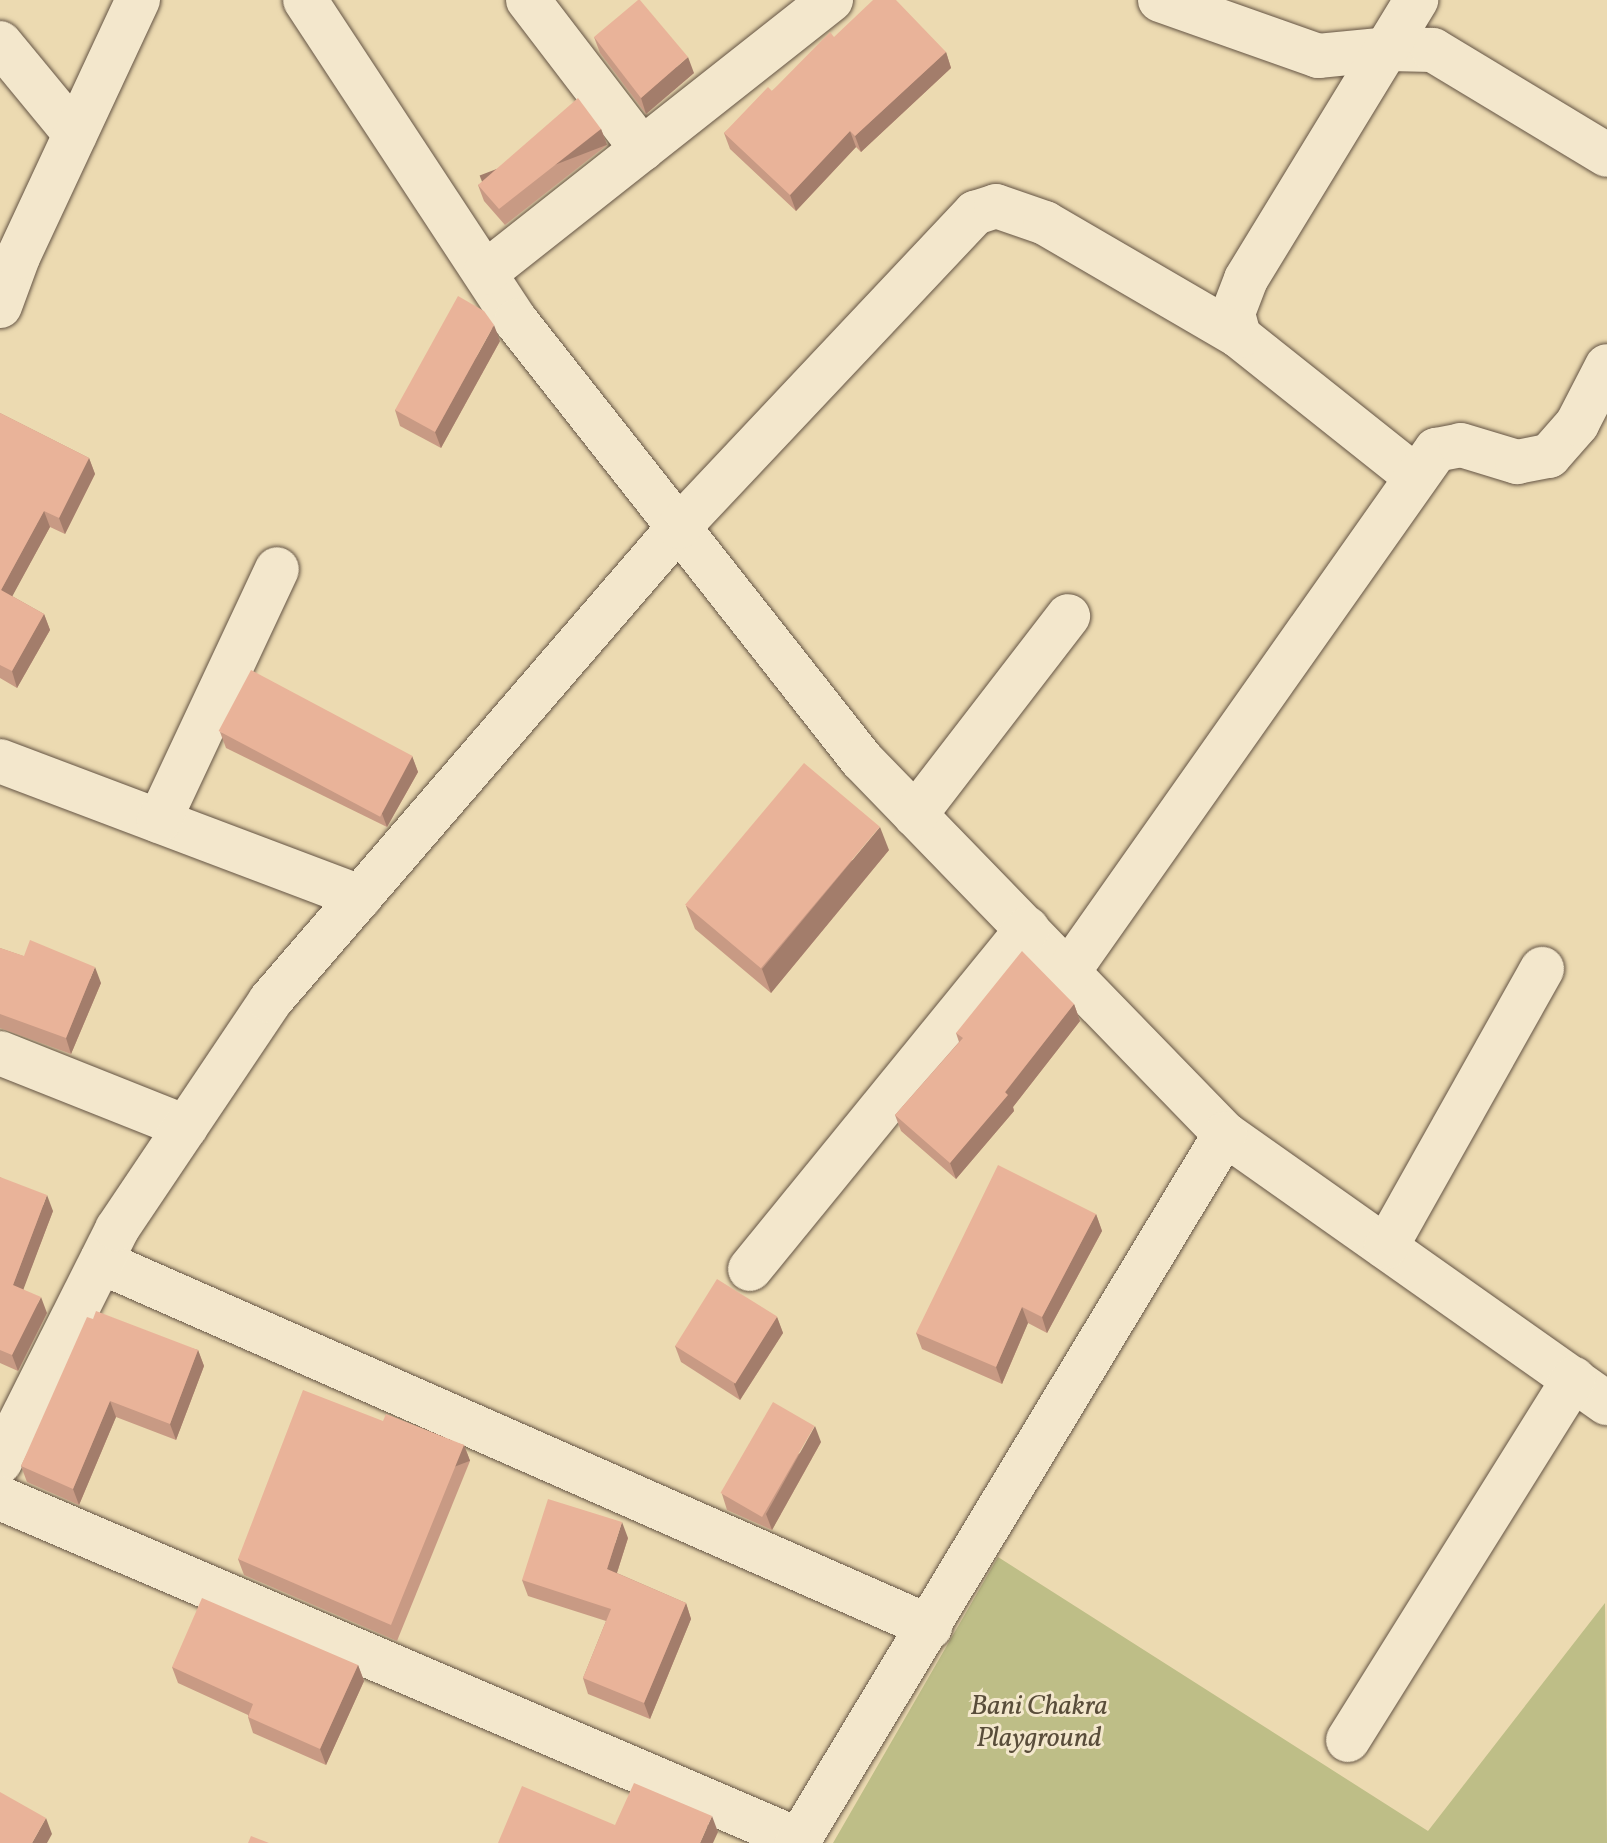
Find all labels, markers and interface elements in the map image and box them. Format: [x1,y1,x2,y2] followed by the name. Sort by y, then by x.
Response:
[970,1690,1108,1756] park label: Bani Chakra Playground

